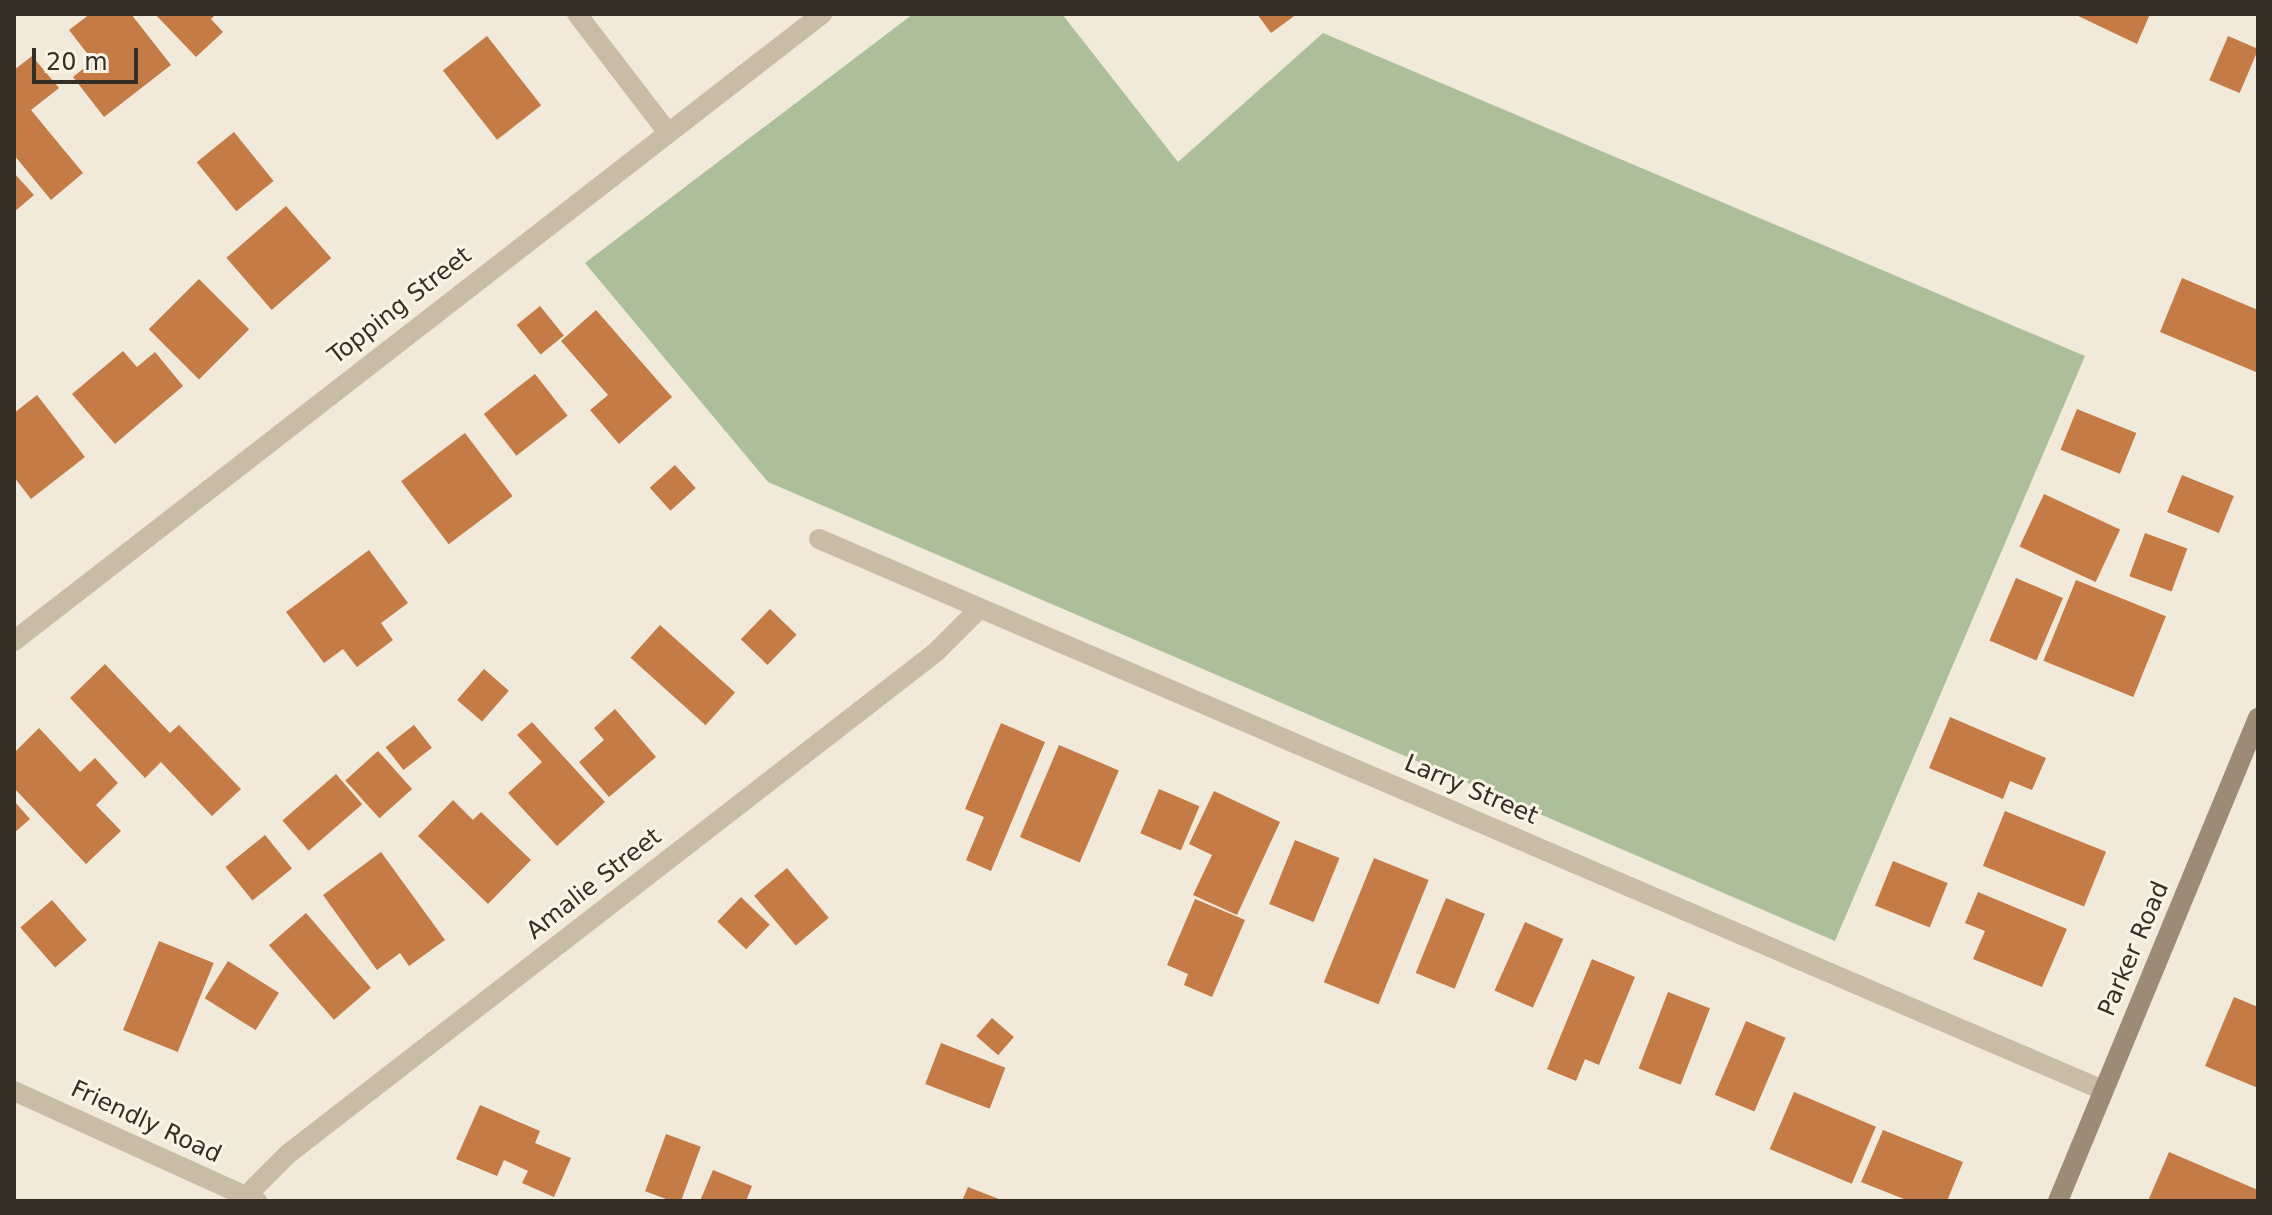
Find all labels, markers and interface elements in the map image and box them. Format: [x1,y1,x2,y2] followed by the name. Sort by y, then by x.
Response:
[36,32,142,82] scale bar
[46,48,108,76] text: 20 m
[323,241,477,371] street label: Topping Street
[1400,749,1542,831] street label: Larry Street
[521,822,667,946] street label: Amalie Street
[2093,877,2175,1021] street label: Parker Road
[66,1075,226,1169] street label: Friendly Road

